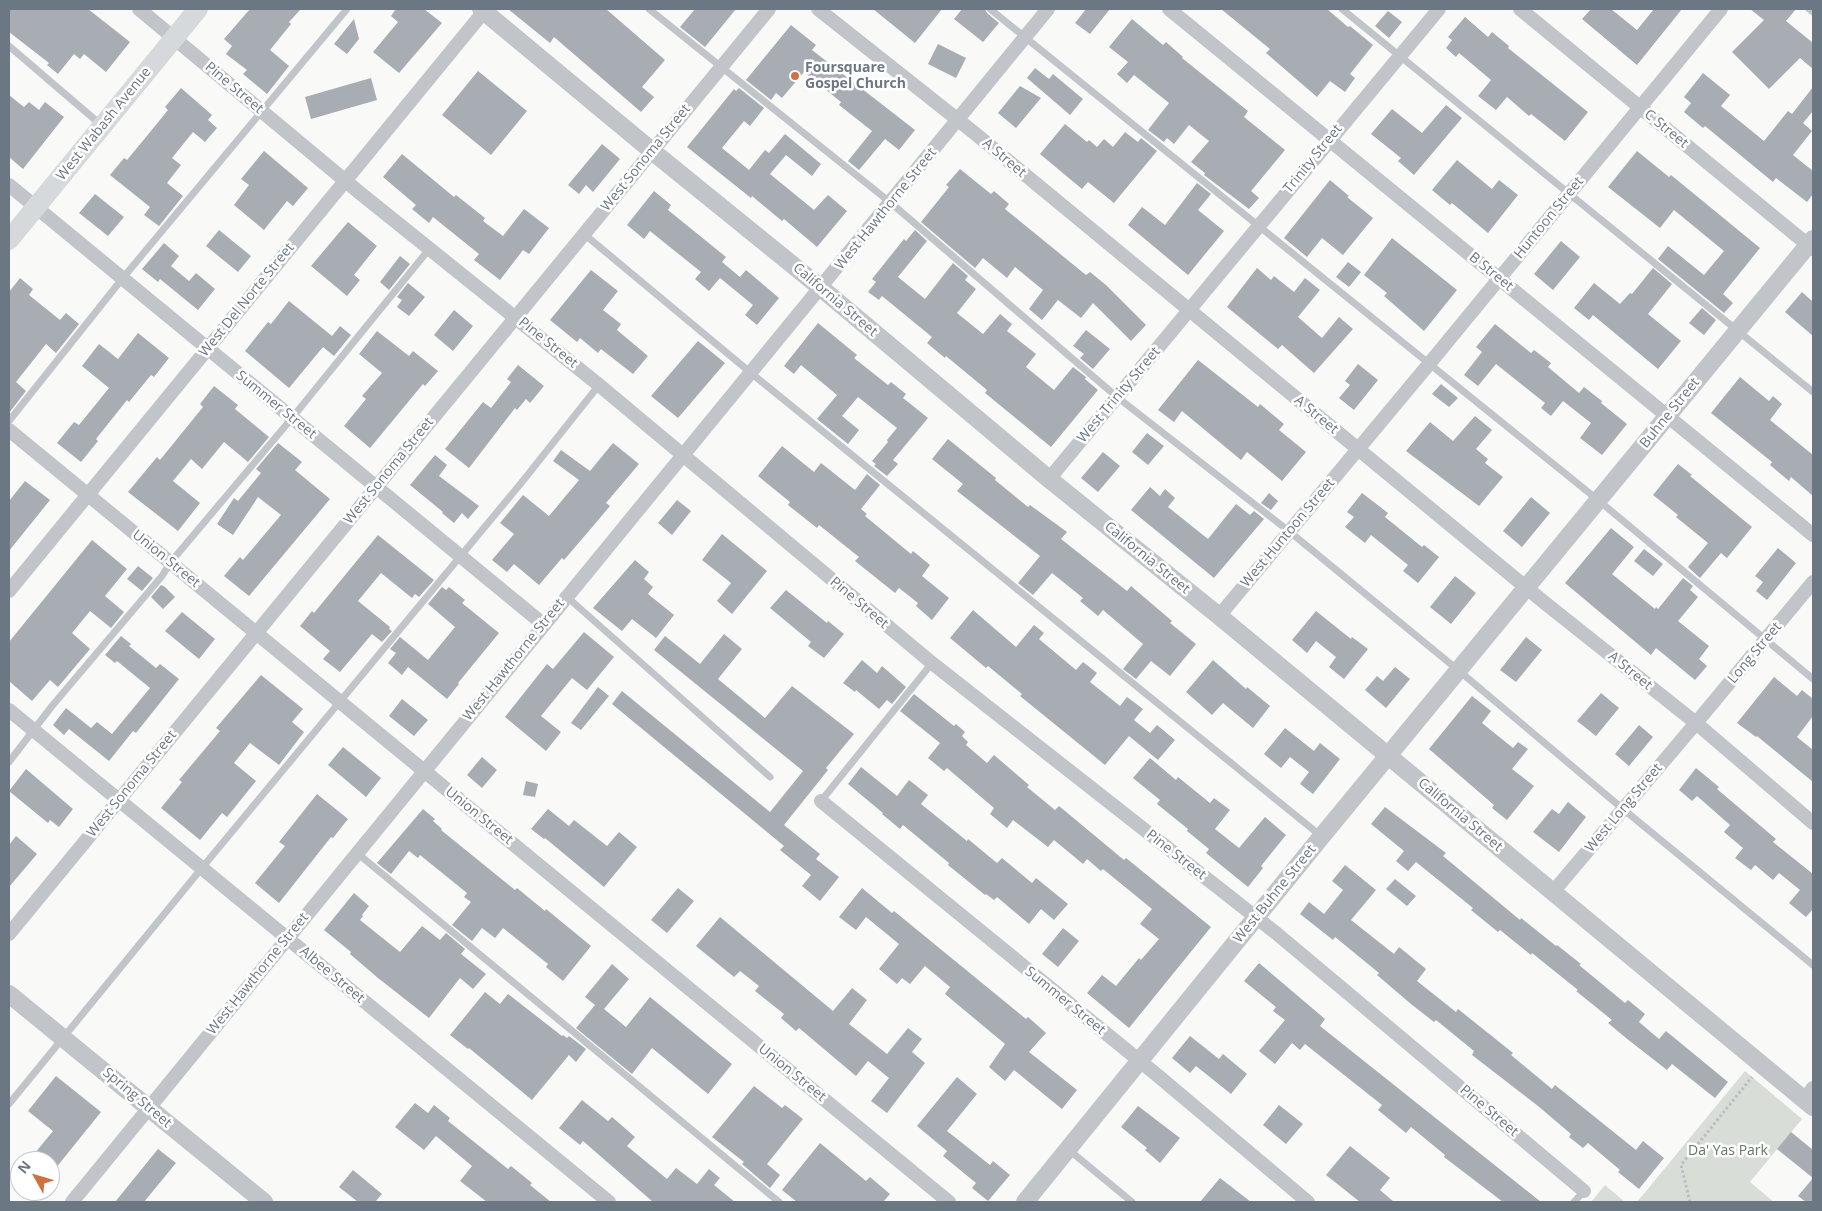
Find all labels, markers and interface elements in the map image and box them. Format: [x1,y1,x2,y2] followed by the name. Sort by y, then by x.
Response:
[201,59,267,117] street label: Pine Street
[805,60,906,92] place label: Foursquare Gospel Church
[53,64,155,184] street label: West Wabash Avenue
[789,70,801,82] marker: Foursquare Gospel Church
[598,101,694,215] street label: West Sonoma Street
[1641,106,1691,152] street label: C Street
[1280,121,1346,197] street label: Trinity Street
[979,135,1029,181] street label: A Street
[832,145,940,273] street label: West Hawthorne Street
[1511,174,1587,262] street label: Huntoon Street
[196,240,298,360] street label: West Del Norte Street
[1466,249,1516,295] street label: B Street
[789,260,881,340] street label: California Street
[515,314,581,372] street label: Pine Street
[1074,344,1164,446] street label: West Trinity Street
[232,367,320,443] street label: Summer Street
[1637,375,1703,451] street label: Buhne Street
[1291,392,1341,438] street label: A Street
[341,414,437,528] street label: West Sonoma Street
[1238,475,1338,591] street label: West Huntoon Street
[1101,518,1193,598] street label: California Street
[129,527,203,591] street label: Union Street
[826,574,892,632] street label: Pine Street
[460,596,568,724] street label: West Hawthorne Street
[1725,619,1785,687] street label: Long Street
[1605,648,1655,694] street label: A Street
[84,727,180,841] street label: West Sonoma Street
[1582,760,1666,856] street label: West Long Street
[1414,775,1506,855] street label: California Street
[442,784,516,848] street label: Union Street
[1143,826,1209,884] street label: Pine Street
[1230,842,1320,946] street label: West Buhne Street
[204,910,312,1038] street label: West Hawthorne Street
[296,943,368,1007] street label: Albee Street
[1021,963,1109,1039] street label: Summer Street
[755,1041,829,1105] street label: Union Street
[99,1064,175,1132] street label: Spring Street
[1456,1082,1522,1140] street label: Pine Street
[1688,1143,1768,1159] park label: Da' Yas Park
[10,1151,60,1201] north arrow
[13,1156,35,1177] text: N

